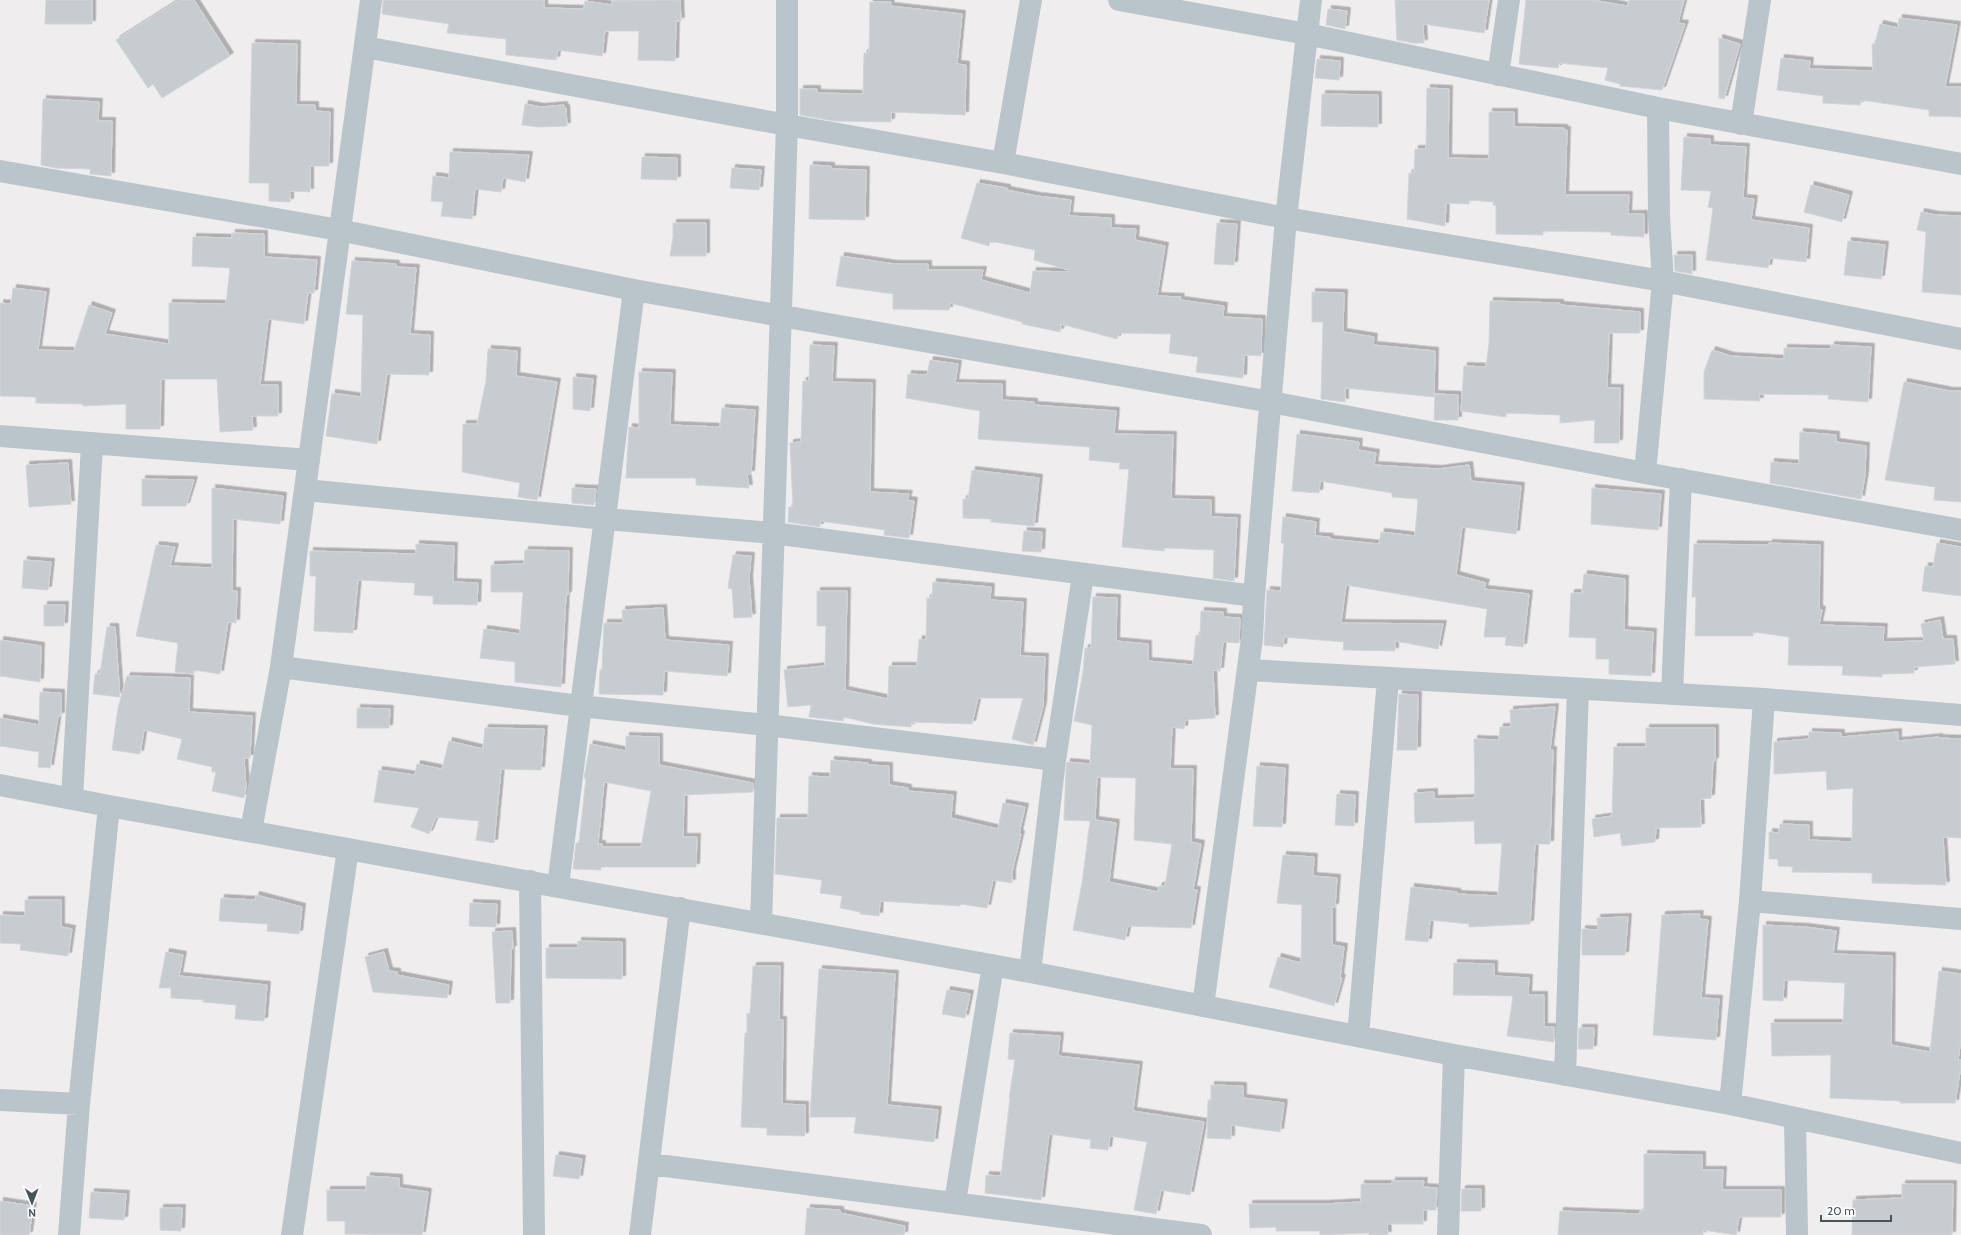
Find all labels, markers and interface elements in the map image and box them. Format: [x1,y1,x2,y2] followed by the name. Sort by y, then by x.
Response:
[12,1183,52,1223] north arrow
[1821,1197,1891,1223] scale bar
[1827,1203,1855,1218] text: 20 m
[28,1206,36,1220] text: N

